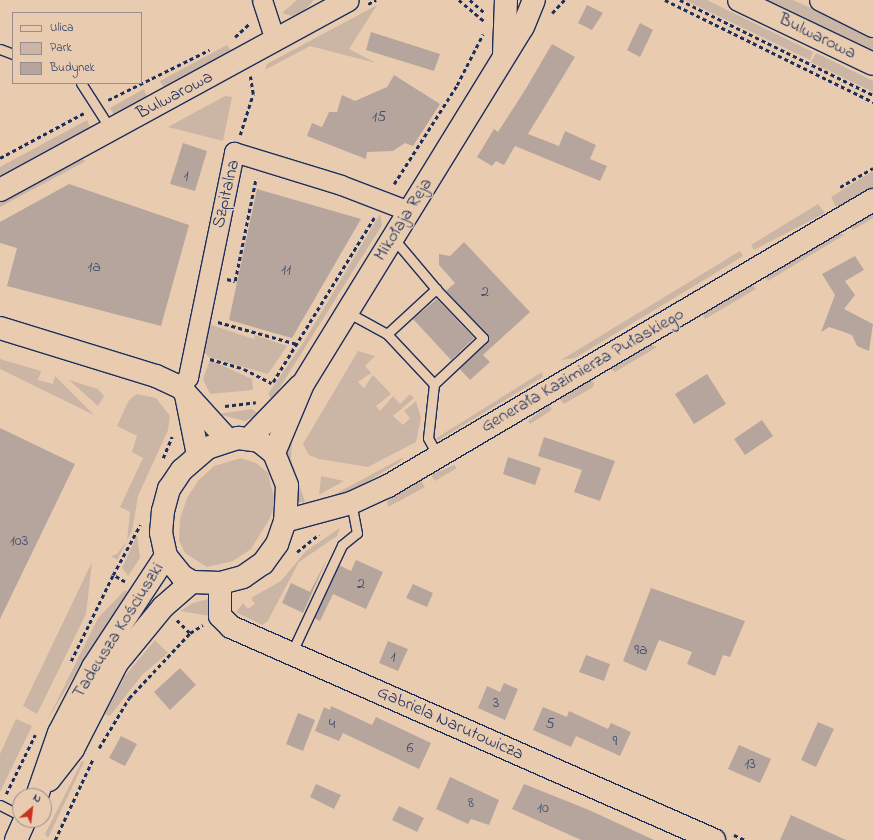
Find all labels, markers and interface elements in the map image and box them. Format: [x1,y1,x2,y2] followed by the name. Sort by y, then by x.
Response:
[775,9,859,65] street label: Bulwarowa
[12,12,142,84] legend
[50,19,74,37] text: Ulica
[50,39,72,57] text: Park
[50,59,95,77] text: Budynek
[133,67,217,125] street label: Bulwarowa
[372,107,386,127] house number: 15
[209,158,245,230] street label: Szpitalna
[183,166,189,186] house number: 1
[370,174,438,266] street label: Mikołaja Reja
[87,257,101,277] house number: 1a
[281,260,291,280] house number: 11
[481,282,489,302] house number: 2
[478,304,688,438] street label: Generała Kazimierza Pułaskiego
[10,531,28,551] house number: 103
[69,559,169,703] street label: Tadeusza Kościuszki
[357,574,365,594] house number: 2
[634,640,648,660] house number: 9a
[390,647,396,667] house number: 1
[373,682,527,766] street label: Gabriela Narutowicza
[493,693,499,713] house number: 3
[329,714,335,734] house number: 4
[545,714,555,734] house number: 5
[613,731,617,751] house number: 9
[406,738,414,758] house number: 6
[744,754,756,774] house number: 13
[12,788,52,828] north arrow
[30,789,44,807] text: N
[468,793,474,813] house number: 8
[537,798,549,818] house number: 10

